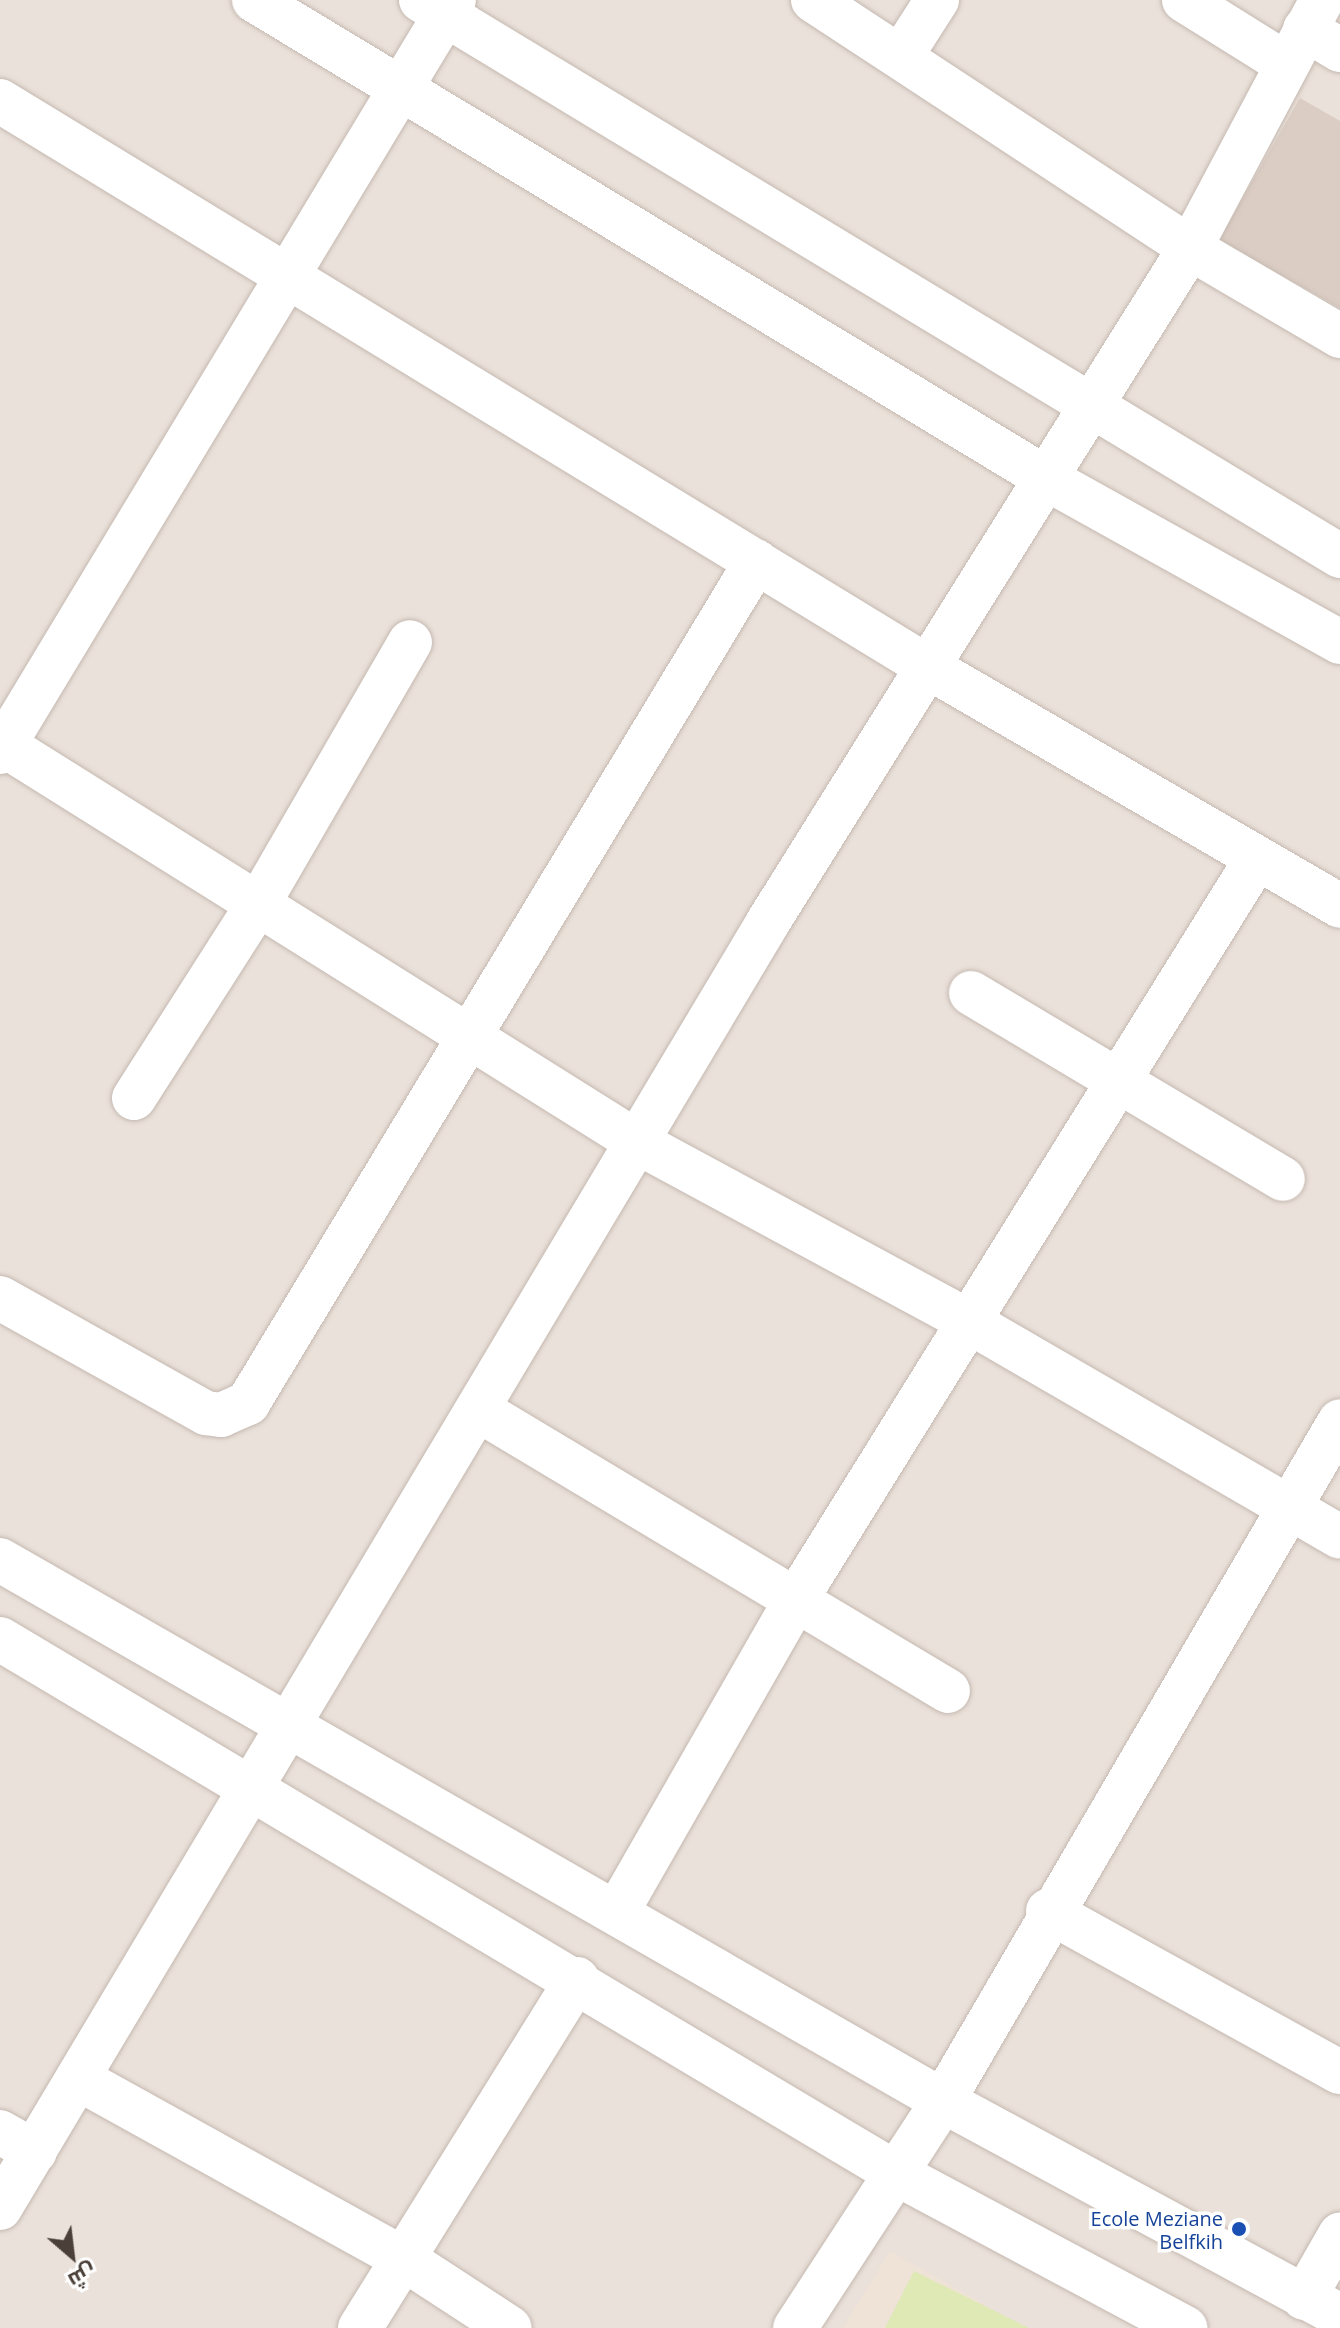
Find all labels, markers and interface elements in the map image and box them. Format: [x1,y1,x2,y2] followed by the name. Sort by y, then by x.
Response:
[1091,2206,1223,2253] place label: Ecole Meziane Belfkih
[32,2216,112,2296] north arrow
[1230,2220,1248,2238] marker: Ecole Meziane Belfkih
[64,2257,103,2297] text: ش

